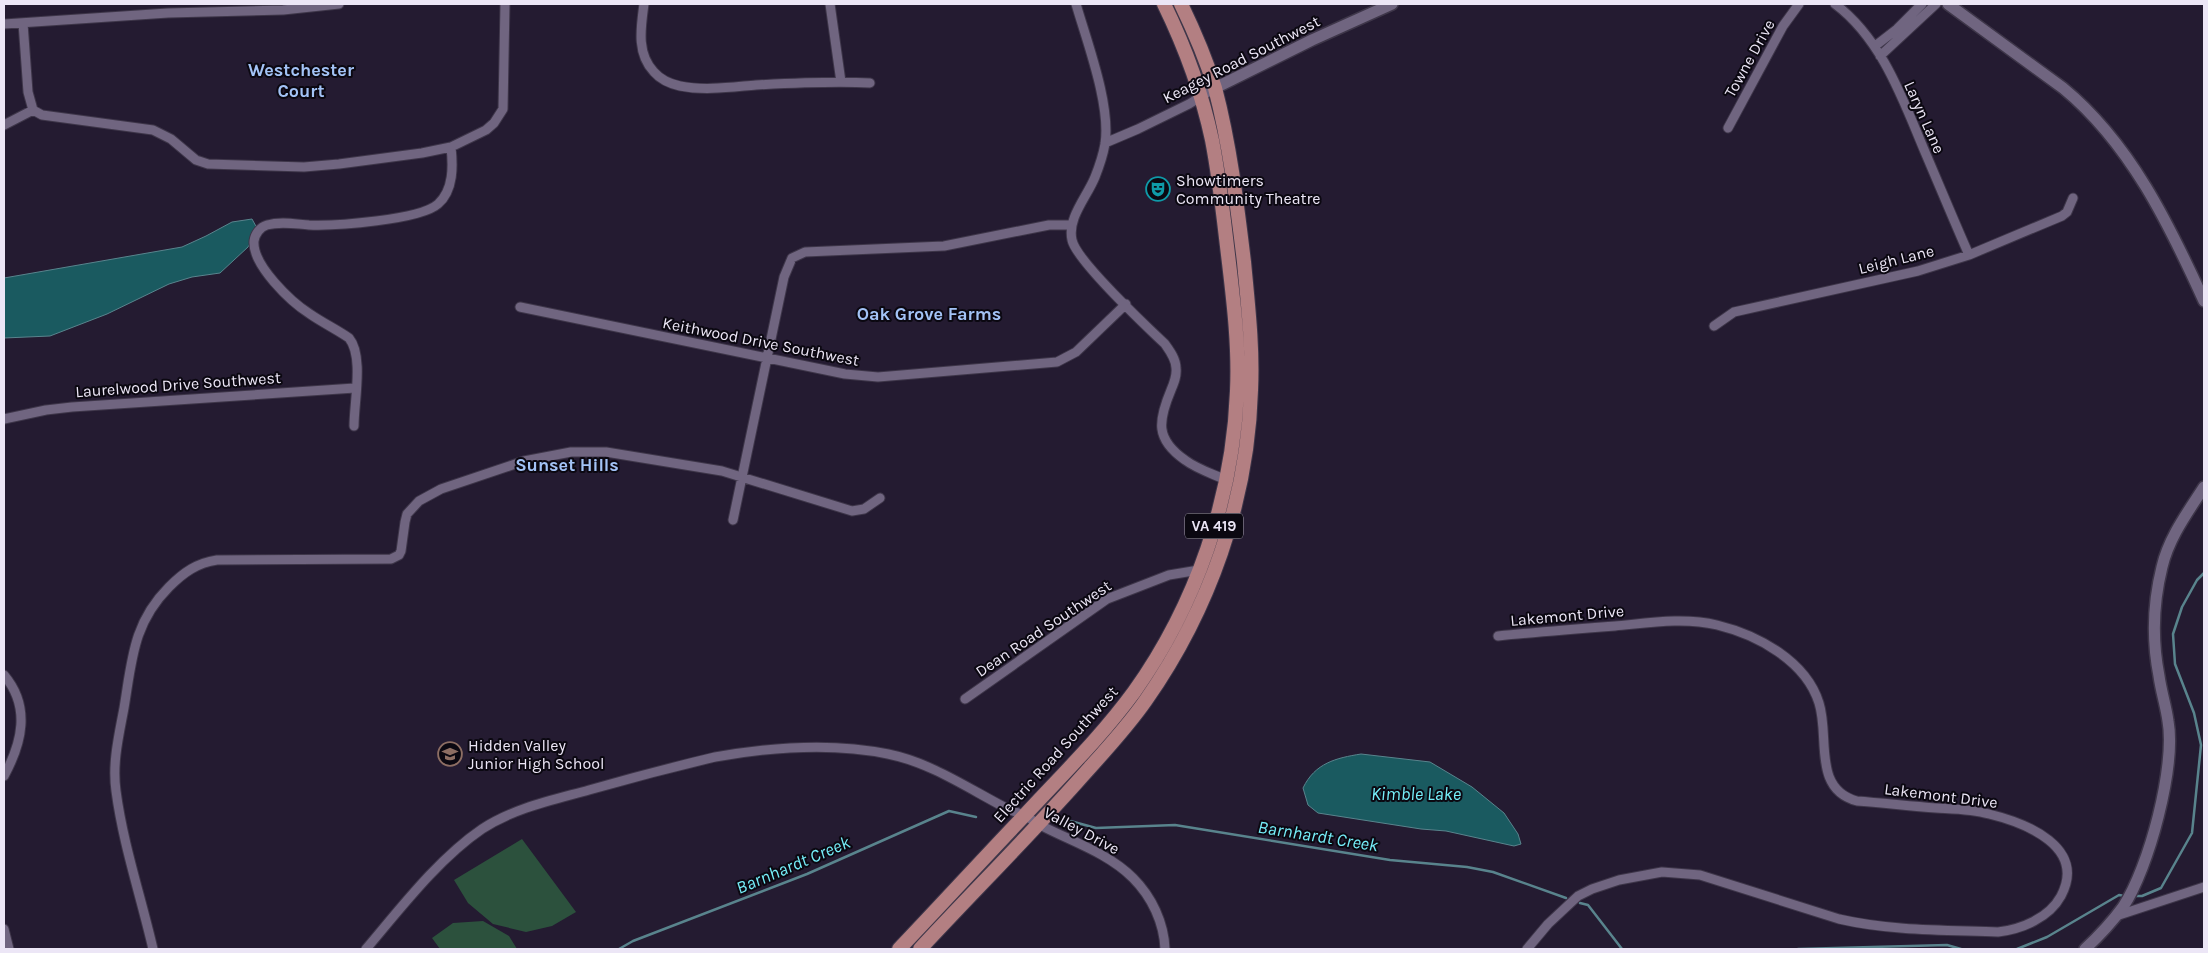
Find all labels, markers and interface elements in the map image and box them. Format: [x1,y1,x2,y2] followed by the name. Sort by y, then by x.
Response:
[1159,12,1323,107] street label: Keagey Road Southwest
[1720,16,1779,101] street label: Towne Drive
[248,59,354,102] district label: Westchester Court
[1900,78,1949,156] street label: Laryn Lane
[1176,171,1321,208] place label: Showtimers Community Theatre
[1145,176,1171,202] theatre icon: Showtimers Community Theatre
[1856,241,1936,278] street label: Leigh Lane
[857,303,1001,325] district label: Oak Grove Farms
[661,313,861,370] street label: Keithwood Drive Southwest
[75,368,281,401] street label: Laurelwood Drive Southwest
[515,454,619,476] district label: Sunset Hills
[1185,514,1243,538] road number: VA 419
[972,576,1115,681] street label: Dean Road Southwest
[1509,601,1625,630] street label: Lakemont Drive
[989,682,1122,827] street label: Electric Road Southwest
[468,736,604,773] place label: Hidden Valley Junior High School
[437,741,463,767] school or university icon: Hidden Valley Junior High School
[1883,779,1999,812] street label: Lakemont Drive
[1371,783,1461,805] water label: Kimble Lake
[1041,803,1123,858] street label: Valley Drive
[1256,816,1381,857] water label: Barnhardt Creek
[733,831,854,899] water label: Barnhardt Creek

